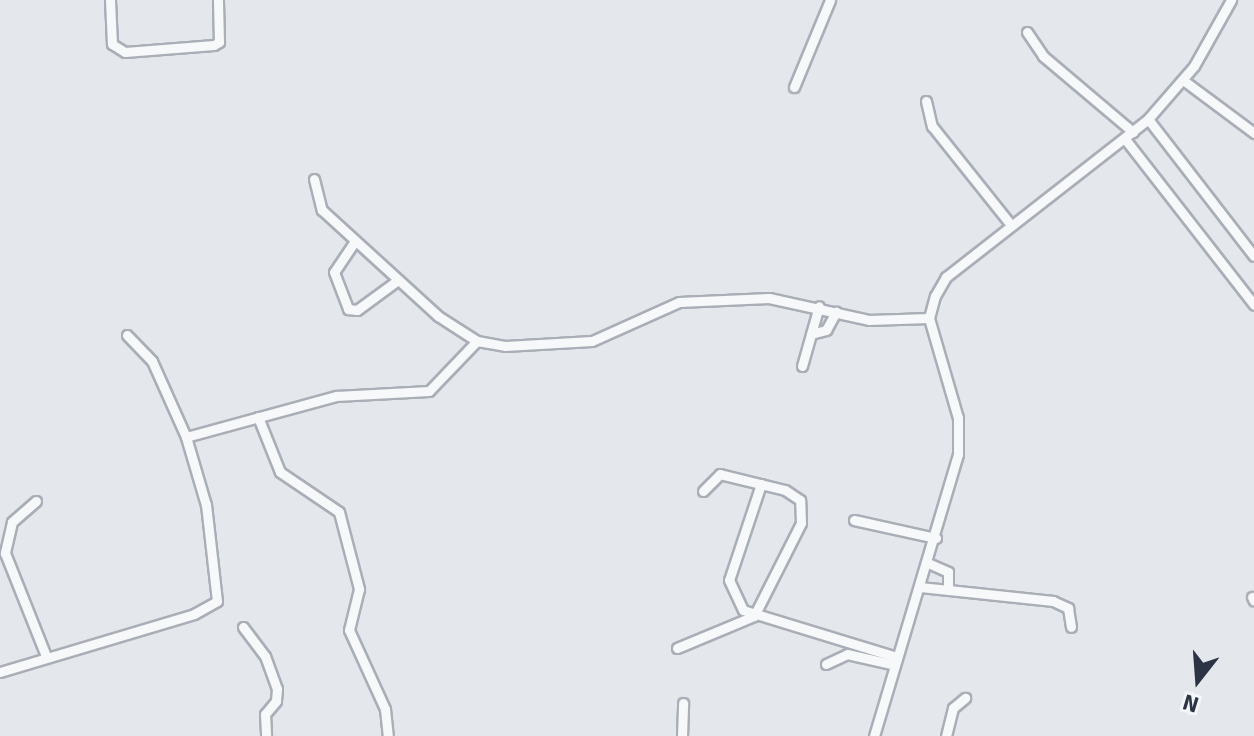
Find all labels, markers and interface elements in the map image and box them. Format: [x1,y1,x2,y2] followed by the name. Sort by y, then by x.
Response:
[1158,640,1238,720] north arrow
[1180,688,1202,719] text: N

